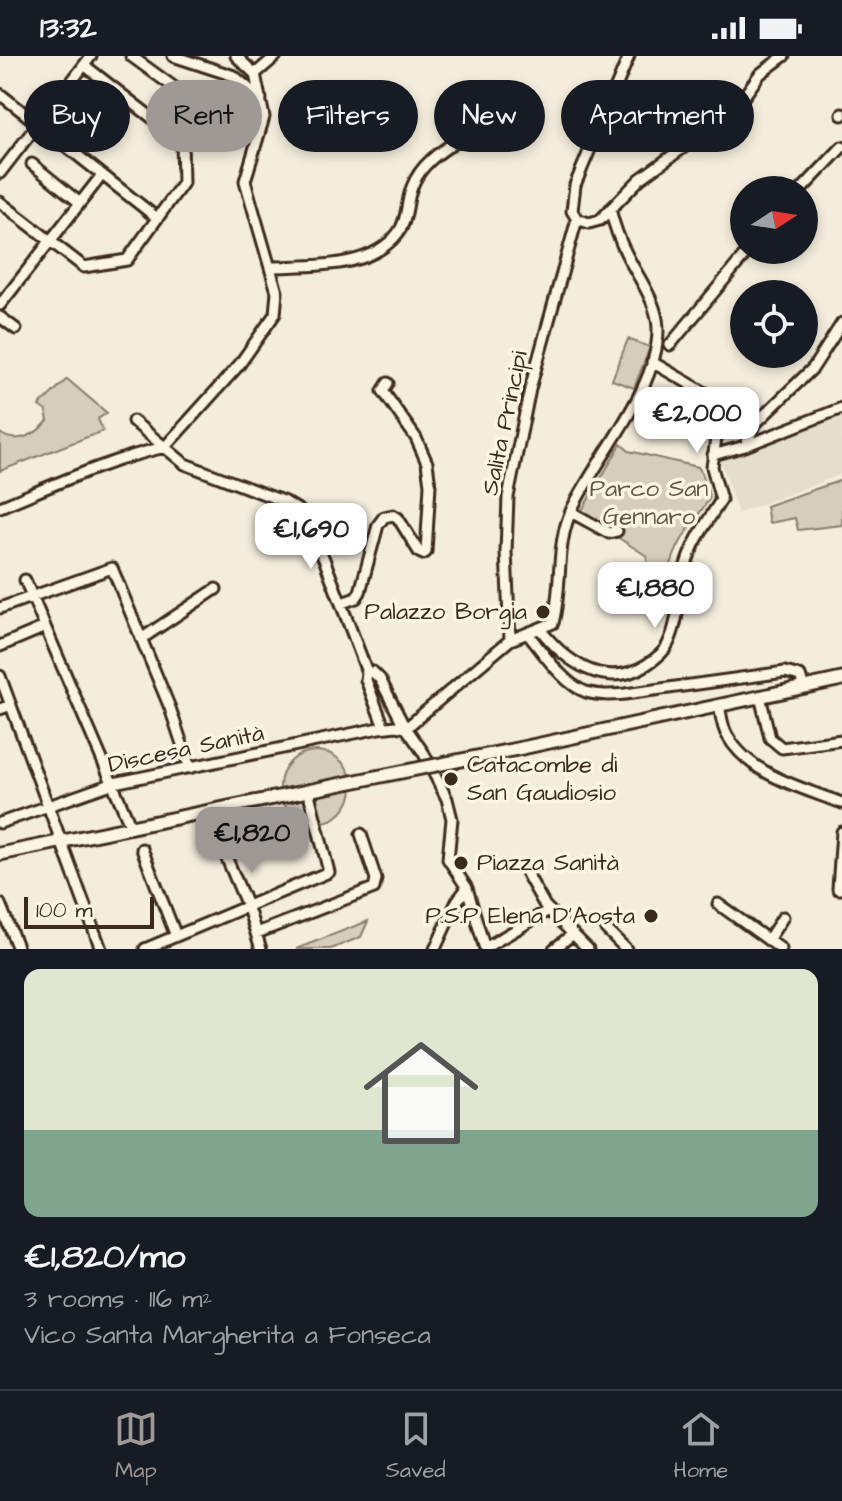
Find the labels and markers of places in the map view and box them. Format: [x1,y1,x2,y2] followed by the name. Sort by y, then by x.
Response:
[632,387,762,455] pin: €2,000
[246,503,376,571] pin: €1,690
[590,562,720,630] pin: €1,880
[365,595,527,630] place label: Palazzo Borgia
[534,603,552,621] marker: Palazzo Borgia
[467,748,618,810] place label: Catacombe di San Gaudiosio
[442,770,460,788] marker: Catacombe di San Gaudiosio
[187,807,317,875] pin: €1,820
[477,846,619,880] place label: Piazza Sanità
[452,854,470,872] marker: Piazza Sanità
[426,899,635,933] place label: P.S.P Elena D'Aosta
[642,907,660,925] marker: P.S.P Elena D'Aosta

